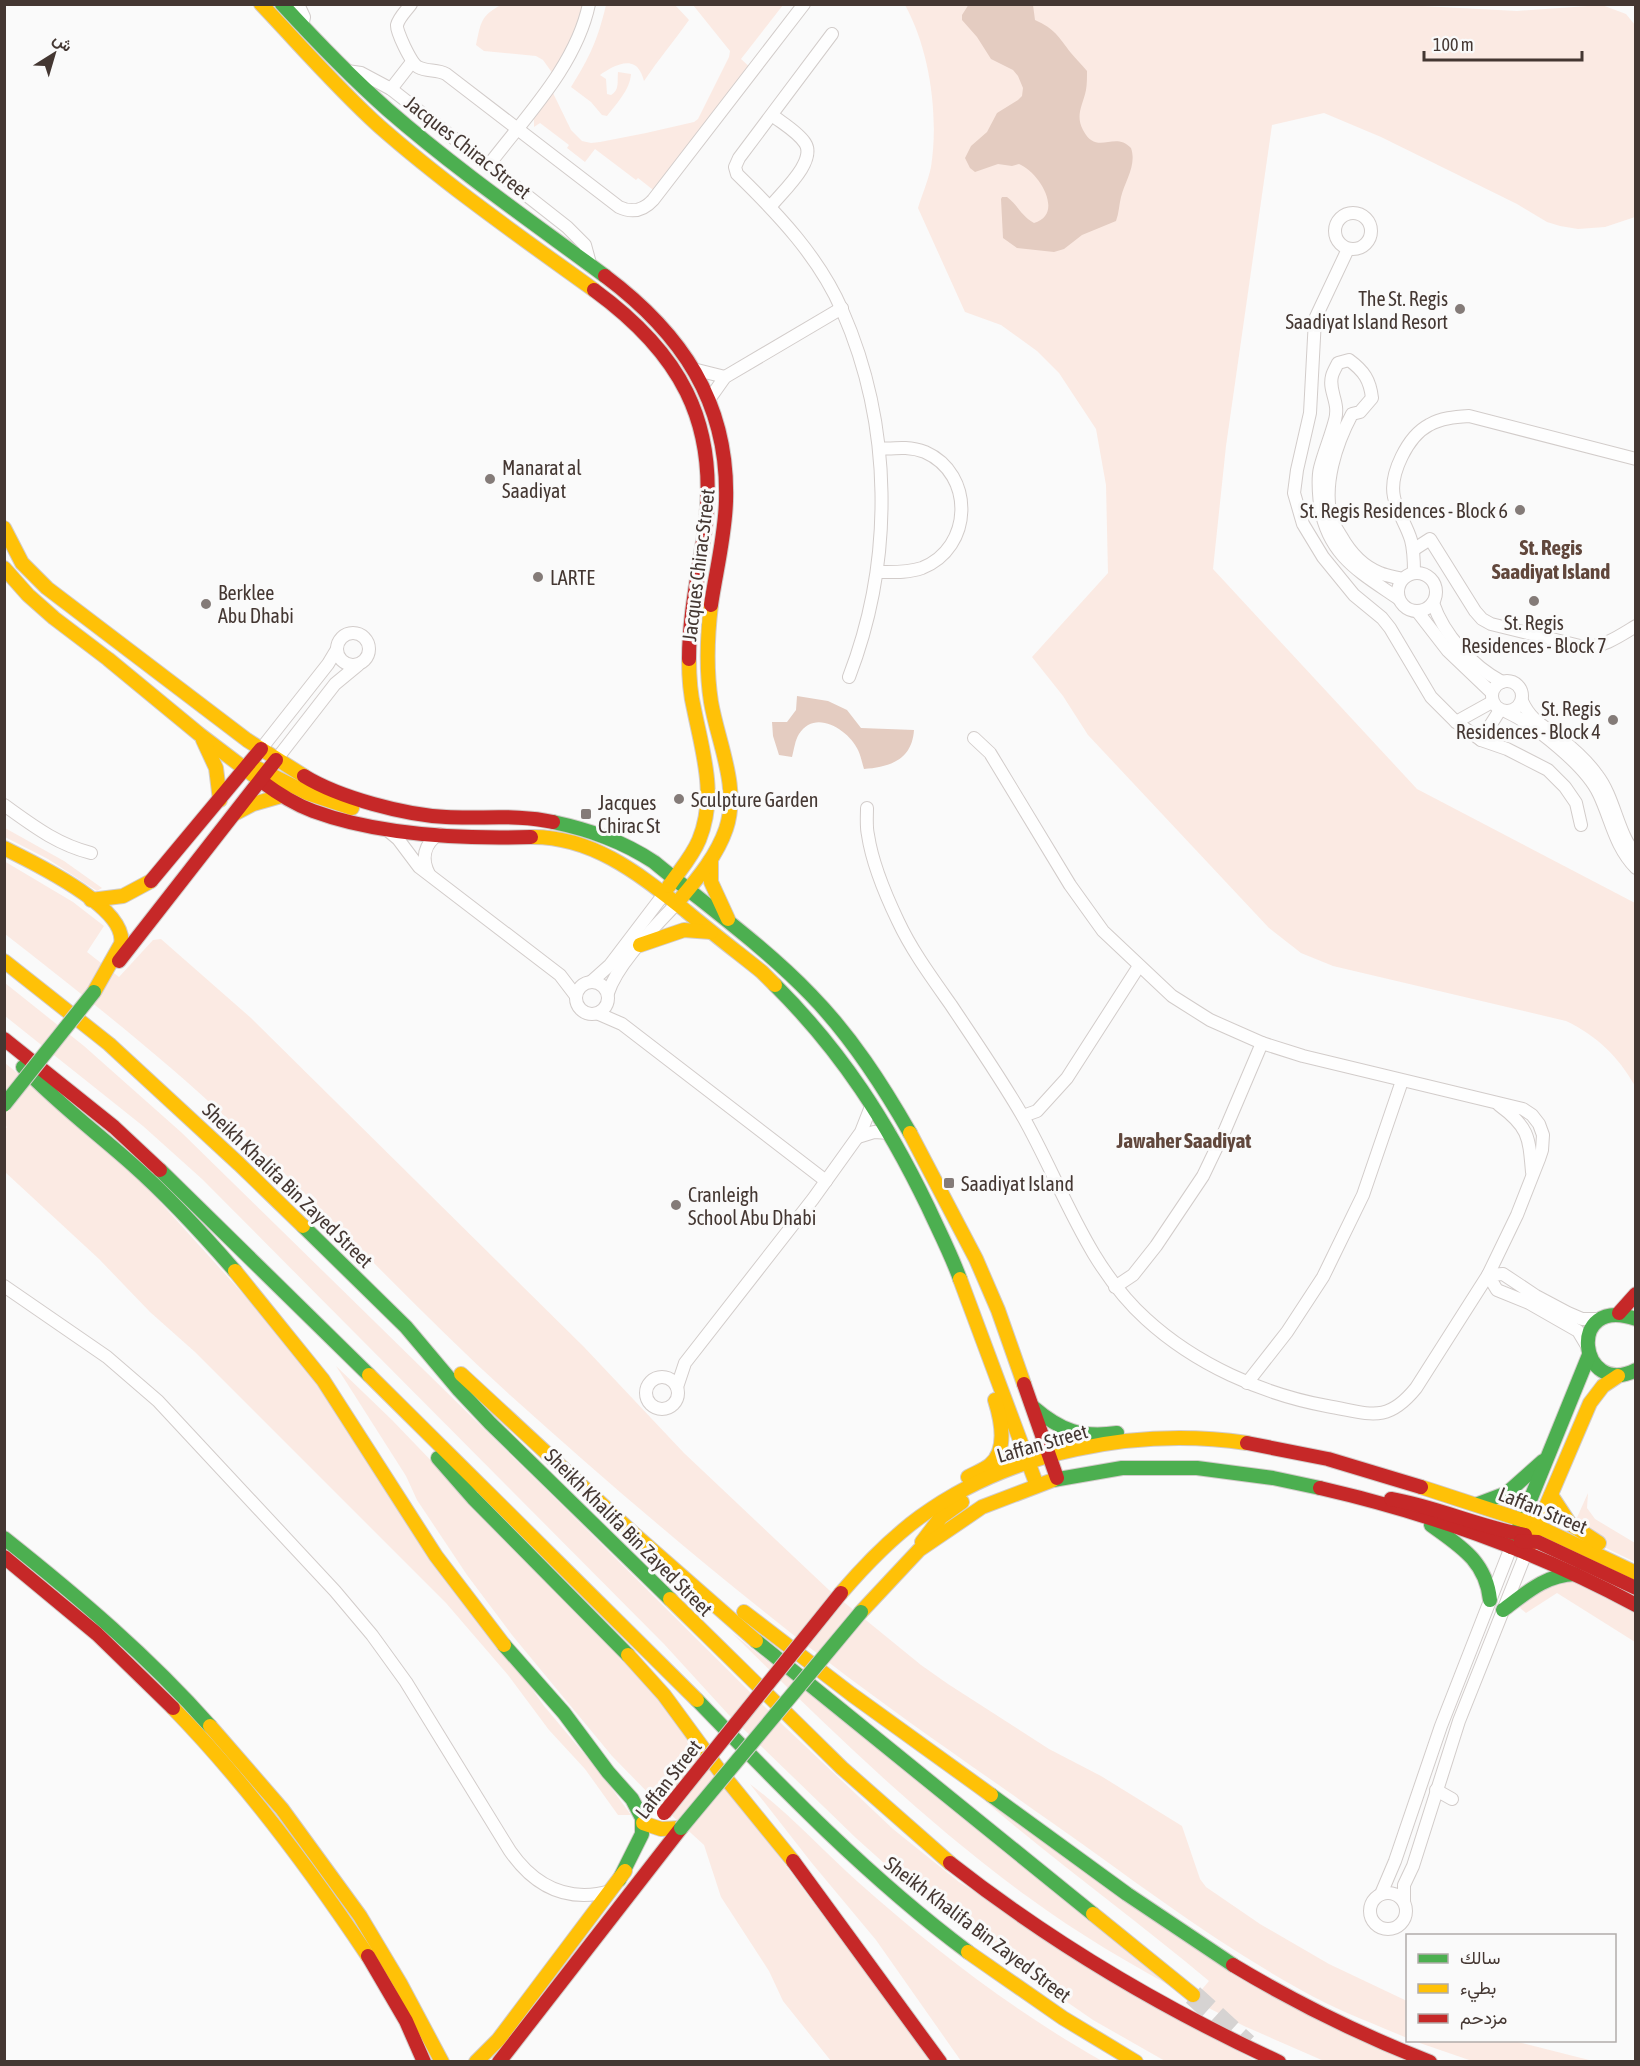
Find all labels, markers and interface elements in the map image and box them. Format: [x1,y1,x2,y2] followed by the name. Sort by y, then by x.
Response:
[24,24,84,84] north arrow
[1424,24,1582,62] scale bar
[49,29,76,56] text: ش
[1433,34,1474,55] text: 100 m
[401,91,536,203] street label: Jacques Chirac Street
[1285,287,1448,333] place label: The St. Regis Saadiyat Island Resort
[1453,302,1467,316] marker: The St. Regis Saadiyat Island Resort
[502,456,582,502] place label: Manarat al Saadiyat
[483,472,497,486] marker: Manarat al Saadiyat
[677,487,719,642] street label: Jacques Chirac Street
[1300,499,1508,522] place label: St. Regis Residences - Block 6
[1513,503,1527,517] marker: St. Regis Residences - Block 6
[1492,535,1610,583] district label: St. Regis Saadiyat Island
[550,566,595,589] place label: LARTE
[531,570,545,584] marker: LARTE
[218,581,294,627] place label: Berklee Abu Dhabi
[1527,594,1541,608] marker: St. Regis Residences - Block 7
[199,597,213,611] marker: Berklee Abu Dhabi
[1461,611,1607,657] place label: St. Regis Residences - Block 7
[1456,697,1601,743] place label: St. Regis Residences - Block 4
[1606,713,1620,727] marker: St. Regis Residences - Block 4
[691,788,818,811] place label: Sculpture Garden
[598,791,661,837] place label: Jacques Chirac St
[672,792,686,806] marker: Sculpture Garden
[579,807,593,821] marker: Jacques Chirac St
[198,1098,378,1272] street label: Sheikh Khalifa Bin Zayed Street
[1116,1128,1251,1152] district label: Jawaher Saadiyat
[961,1172,1074,1195] place label: Saadiyat Island
[942,1176,956,1190] marker: Saadiyat Island
[688,1183,816,1229] place label: Cranleigh School Abu Dhabi
[669,1198,683,1212] marker: Cranleigh School Abu Dhabi
[994,1419,1090,1467] street label: Laffan Street
[541,1444,718,1621] street label: Sheikh Khalifa Bin Zayed Street
[1495,1482,1591,1538] street label: Laffan Street
[630,1735,706,1823] street label: Laffan Street
[880,1851,1076,2007] street label: Sheikh Khalifa Bin Zayed Street
[1406,1934,1616,2042] legend
[1460,1947,1500,1968] text: سالك
[1460,1977,1496,2003] text: بطيء
[1460,2007,1507,2030] text: مزدحم

